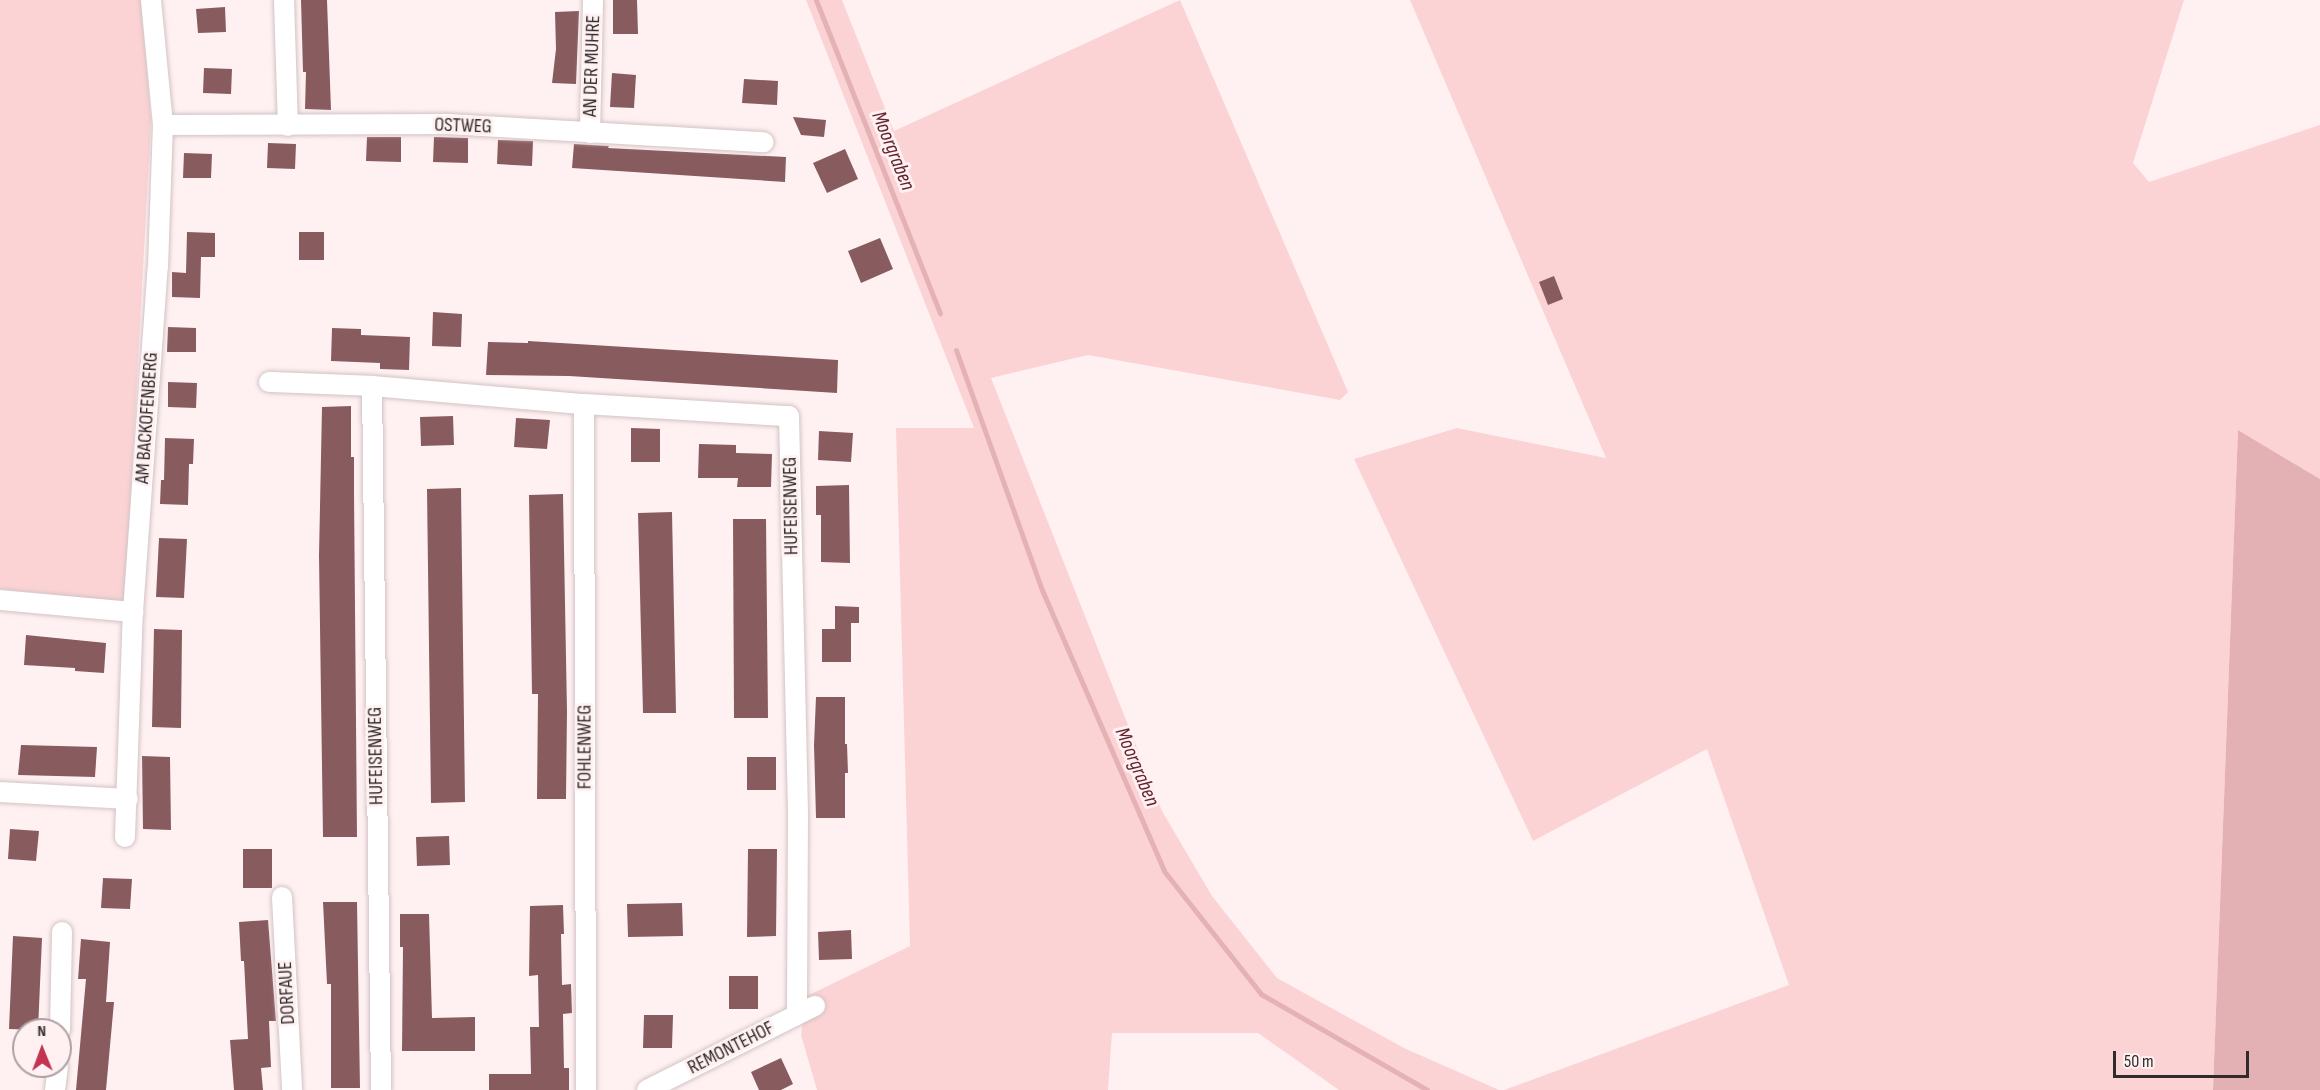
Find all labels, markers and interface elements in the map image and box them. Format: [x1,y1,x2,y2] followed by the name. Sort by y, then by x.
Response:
[578,15,606,117] street label: AN DER MUHRE
[866,108,920,194] water label: Moorgraben
[434,113,492,139] street label: OSTWEG
[130,351,164,485] street label: AM BACKOFENBERG
[778,457,804,555] street label: HUFEISENWEG
[573,705,597,789] street label: FOHLENWEG
[363,707,389,805] street label: HUFEISENWEG
[1109,724,1165,810] water label: Moorgraben
[273,961,301,1025] street label: DORFAUE
[684,1016,778,1080] street label: REMONTEHOF
[12,1018,72,1078] north arrow
[37,1022,46,1041] text: N
[2116,1039,2252,1077] scale bar
[2124,1051,2154,1072] text: 50 m

